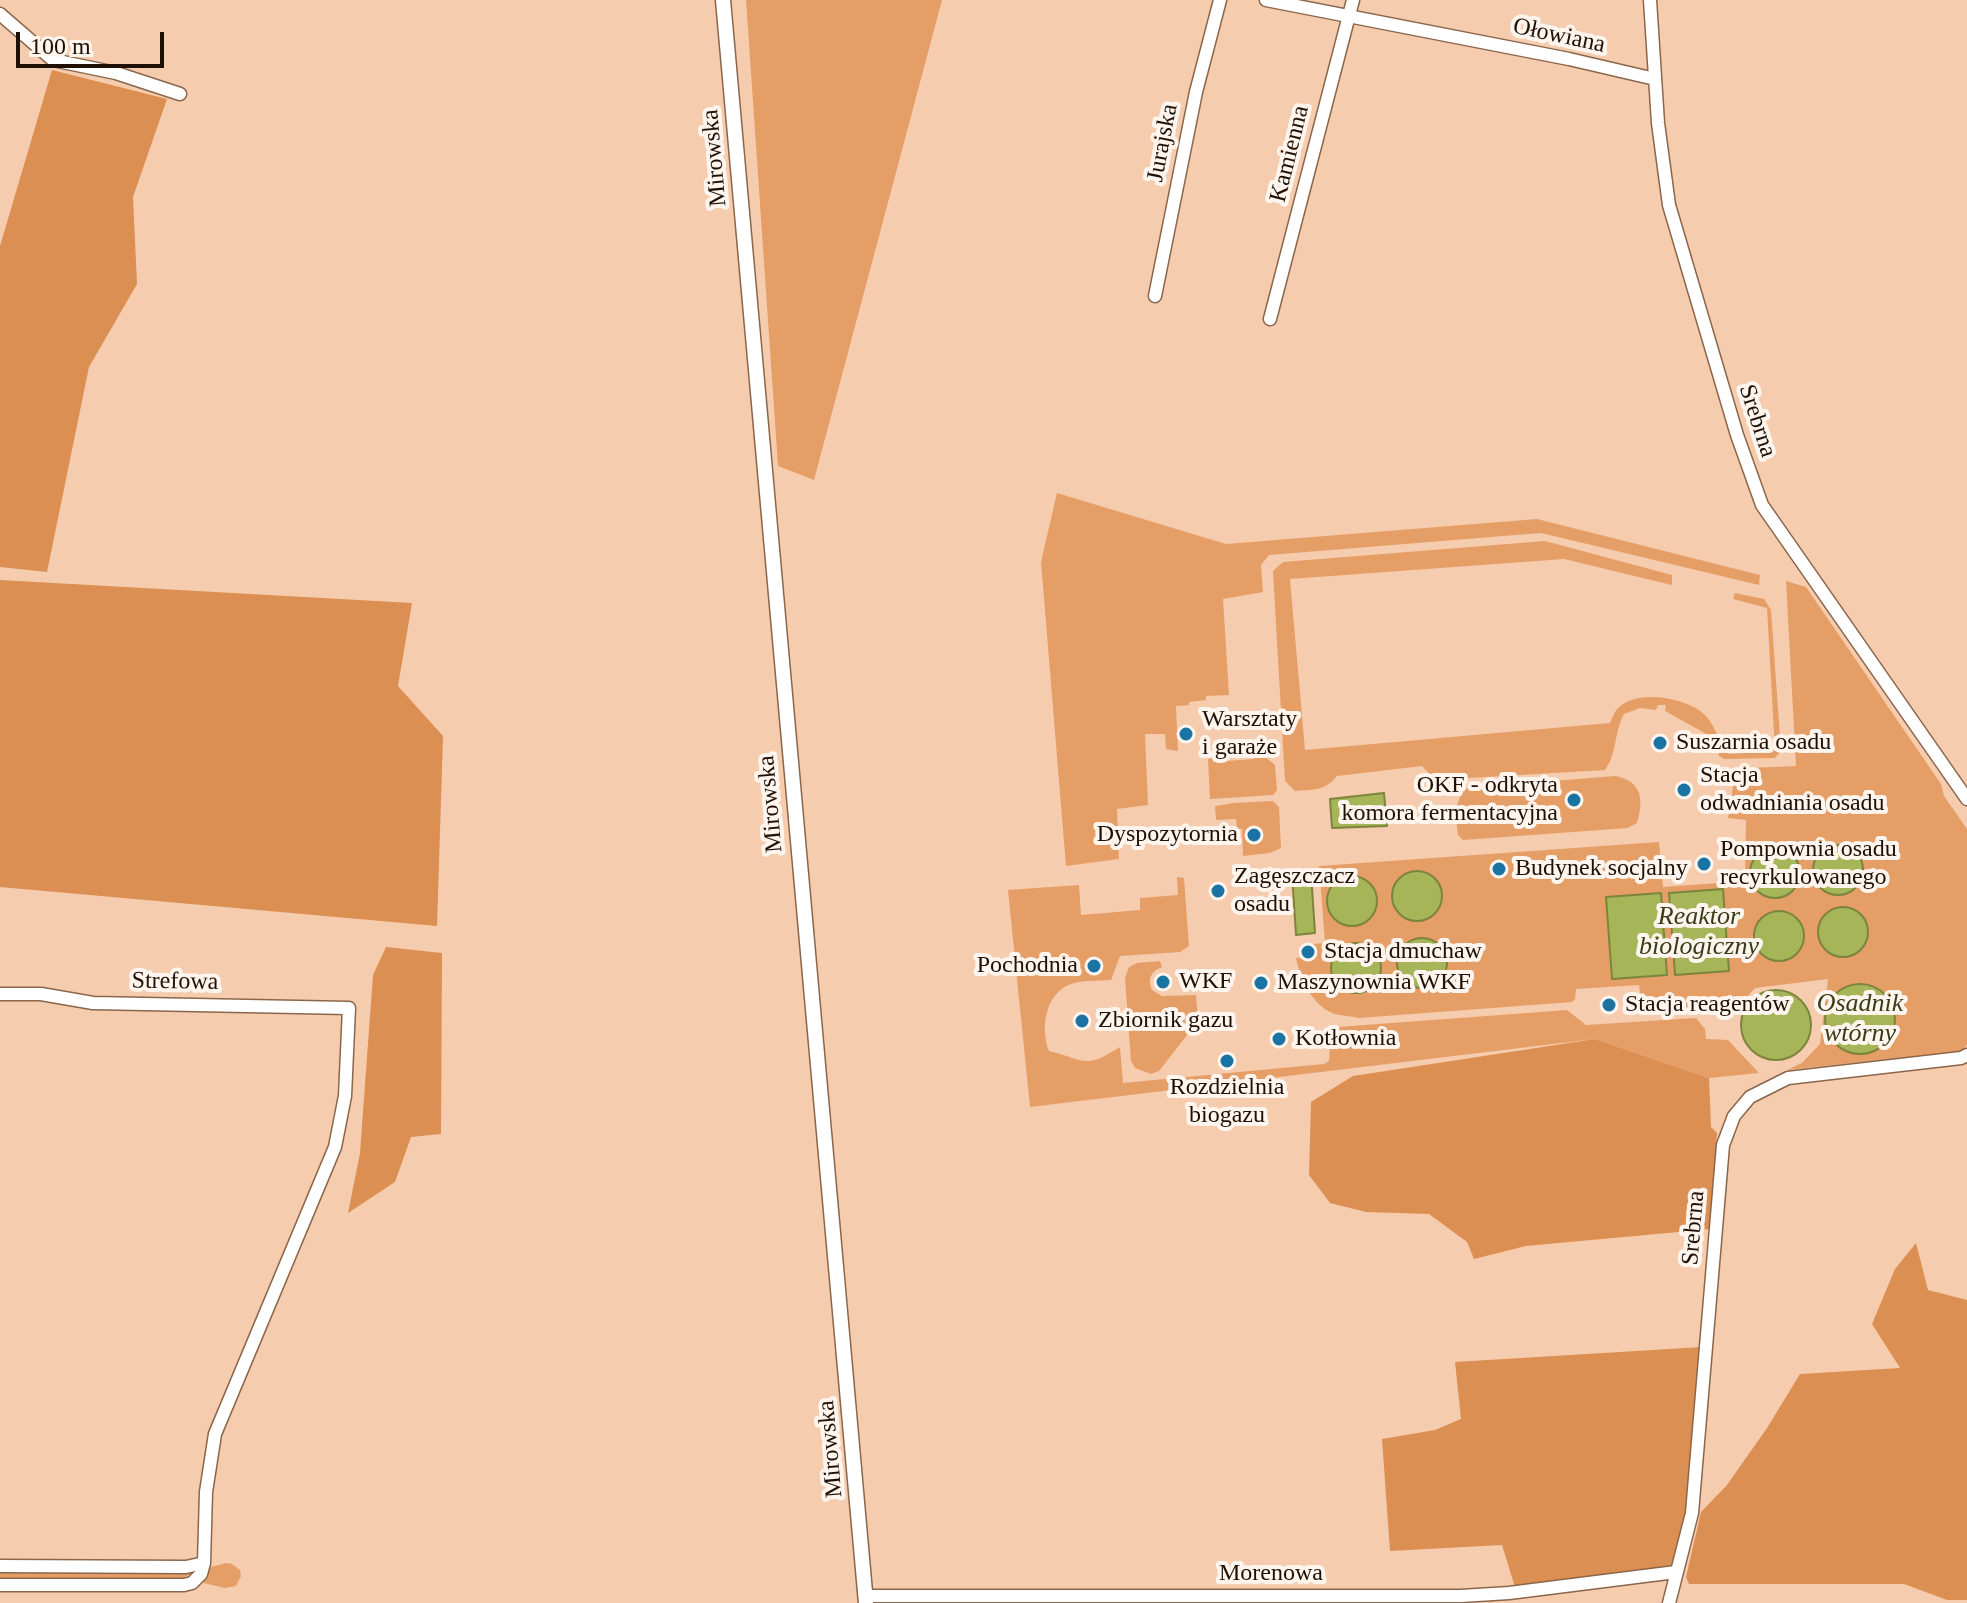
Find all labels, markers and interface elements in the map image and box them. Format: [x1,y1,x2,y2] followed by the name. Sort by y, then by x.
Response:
[1510,12,1608,60] street label: Ołowiana
[20,16,168,66] scale bar
[30,33,91,59] text: 100 m
[1141,102,1185,184] street label: Jurajska
[1264,103,1316,205] street label: Kamienna
[696,108,734,208] street label: Mirowska
[1732,381,1782,461] street label: Srebrna
[1202,706,1297,762] place label: Warsztaty i garaże
[1177,725,1195,743] marker: Warsztaty i garaże
[1676,729,1831,757] place label: Suszarnia osadu
[1651,734,1669,752] marker: Suszarnia osadu
[752,754,790,854] street label: Mirowska
[1700,762,1885,818] place label: Stacja odwadniania osadu
[1341,772,1558,828] place label: OKF - odkryta komora fermentacyjna
[1675,781,1693,799] marker: Stacja odwadniania osadu
[1565,791,1583,809] marker: OKF - odkryta komora fermentacyjna
[1097,821,1238,849] place label: Dyspozytornia
[1245,826,1263,844] marker: Dyspozytornia
[1720,836,1897,892] place label: Pompownia osadu recyrkulowanego
[1515,855,1688,883] place label: Budynek socjalny
[1695,855,1713,873] marker: Pompownia osadu recyrkulowanego
[1490,860,1508,878] marker: Budynek socjalny
[1234,863,1355,919] place label: Zagęszczacz osadu
[1209,882,1227,900] marker: Zagęszczacz osadu
[1639,901,1759,962] water label: Reaktor biologiczny
[1324,938,1482,966] place label: Stacja dmuchaw
[1299,943,1317,961] marker: Stacja dmuchaw
[977,952,1078,980] place label: Pochodnia
[1085,957,1103,975] marker: Pochodnia
[131,967,219,997] street label: Strefowa
[1179,968,1232,996] place label: WKF
[1277,969,1471,997] place label: Maszynownia WKF
[1154,973,1172,991] marker: WKF
[1252,974,1270,992] marker: Maszynownia WKF
[1817,988,1903,1050] water label: Osadnik wtórny
[1625,991,1790,1019] place label: Stacja reagentów
[1600,996,1618,1014] marker: Stacja reagentów
[1098,1007,1233,1035] place label: Zbiornik gazu
[1073,1012,1091,1030] marker: Zbiornik gazu
[1295,1025,1396,1053] place label: Kotłownia
[1270,1030,1288,1048] marker: Kotłownia
[1218,1052,1236,1070] marker: Rozdzielnia biogazu
[1170,1074,1284,1130] place label: Rozdzielnia biogazu
[1676,1190,1712,1266] street label: Srebrna
[812,1399,850,1499] street label: Mirowska
[1219,1560,1323,1588] street label: Morenowa

